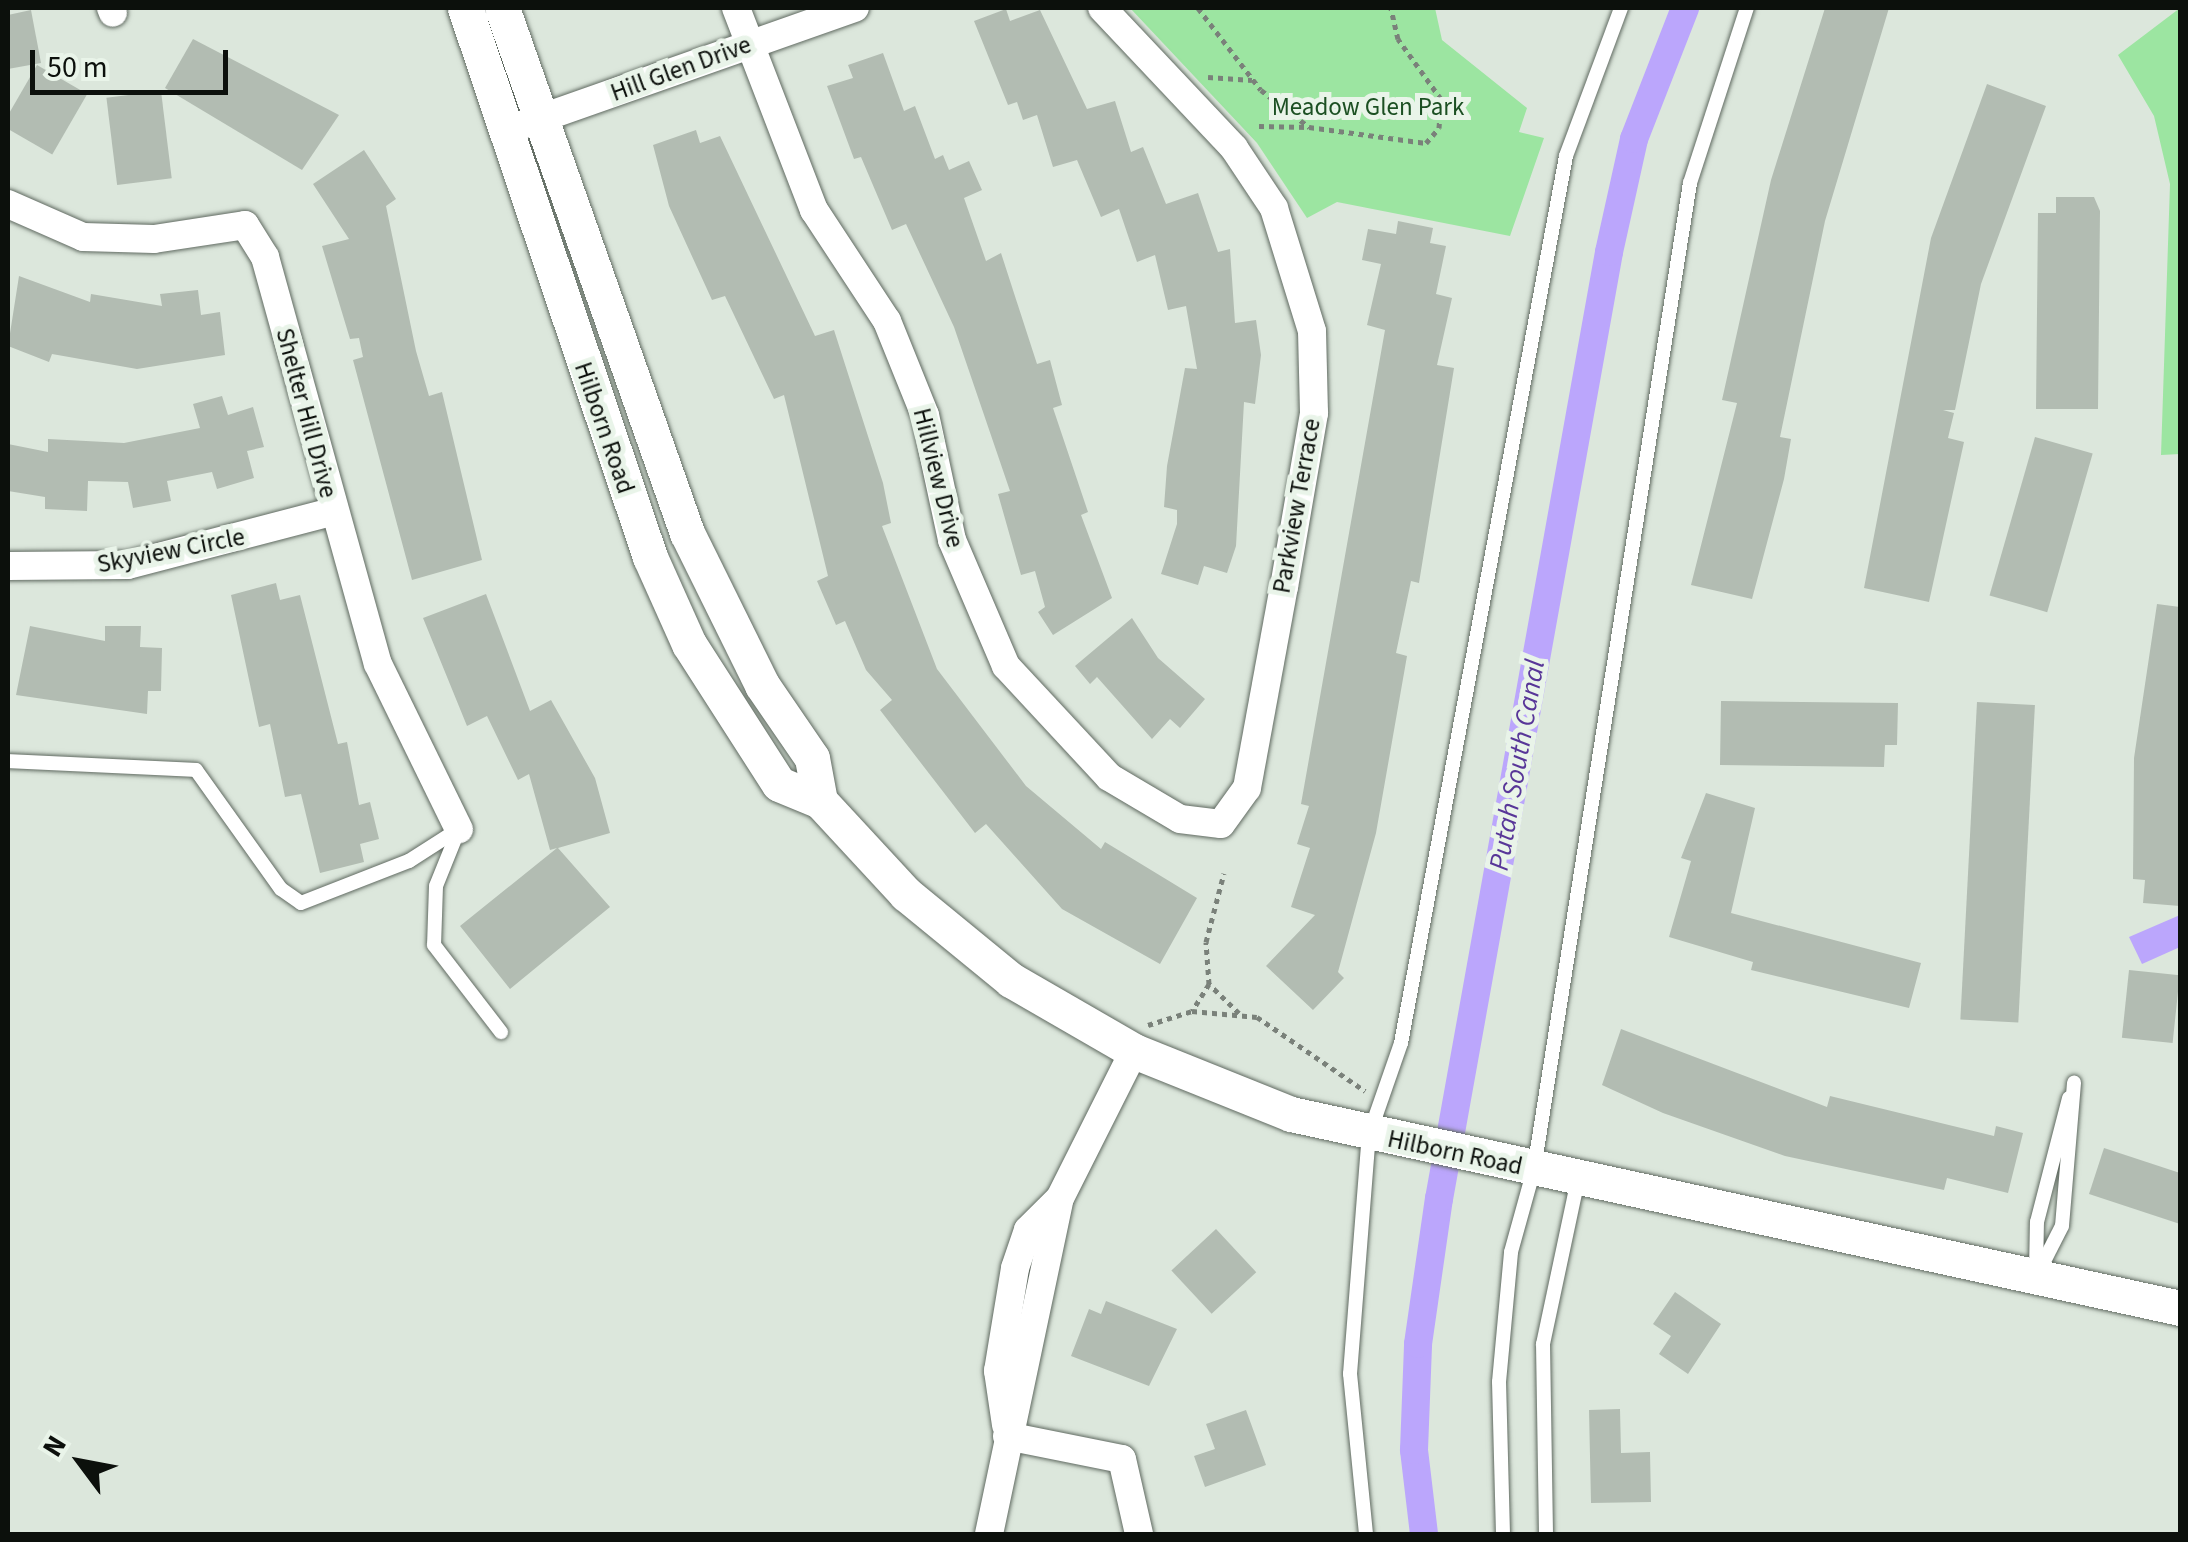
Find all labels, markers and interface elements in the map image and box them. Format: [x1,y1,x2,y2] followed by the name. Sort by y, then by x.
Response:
[35,30,232,92] scale bar
[607,30,755,108] street label: Hill Glen Drive
[47,46,108,89] text: 50 m
[1272,92,1464,122] park label: Meadow Glen Park
[269,325,343,501] street label: Shelter Hill Drive
[567,358,641,498] street label: Hilborn Road
[906,405,970,551] street label: Hillview Drive
[1267,416,1327,596] street label: Parkview Terrace
[95,522,247,580] street label: Skyview Circle
[1482,657,1552,873] water label: Putah South Canal
[1385,1124,1525,1182] street label: Hilborn Road
[30,1412,130,1512] north arrow
[33,1428,76,1465] text: N

